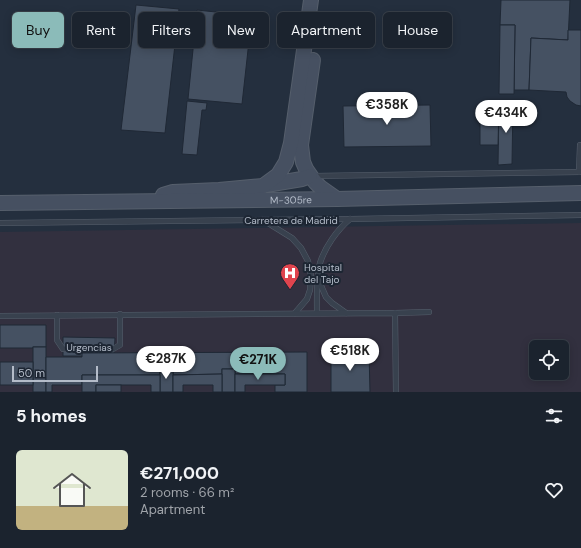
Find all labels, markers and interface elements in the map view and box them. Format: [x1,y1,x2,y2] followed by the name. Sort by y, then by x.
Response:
[12,12,64,48] chip: Buy
[72,12,130,48] chip: Rent
[138,12,205,48] chip: Filters
[213,12,269,48] chip: New
[277,12,375,48] chip: Apartment
[383,12,452,48] chip: House
[359,92,415,126] pin: €358K
[366,96,408,113] text: €358K
[478,100,534,134] pin: €434K
[484,104,528,121] text: €434K
[270,193,312,206] street label: M-305re
[244,214,338,227] street label: Carretera de Madrid
[304,261,342,286] place label: Hospital del Tajo
[279,262,301,290] hospital icon: Hospital del Tajo
[322,338,378,372] pin: €518K
[529,340,569,380] map controls
[529,340,569,380] button: locate
[66,341,112,354] street label: Urgencias
[330,342,370,359] text: €518K
[138,346,194,380] pin: €287K
[230,347,286,381] pin: €271K
[145,350,187,367] text: €287K
[239,351,277,368] text: €271K
[12,364,98,383] scale bar
[18,366,45,380] text: 50 m
[16,405,87,427] text: 5 homes
[543,405,565,427] icon: filters
[140,462,219,484] text: €271,000
[48,466,96,514] icon: home
[543,479,565,501] icon: heart
[140,484,234,501] text: 2 rooms · 66 m²
[140,501,205,518] text: Apartment

